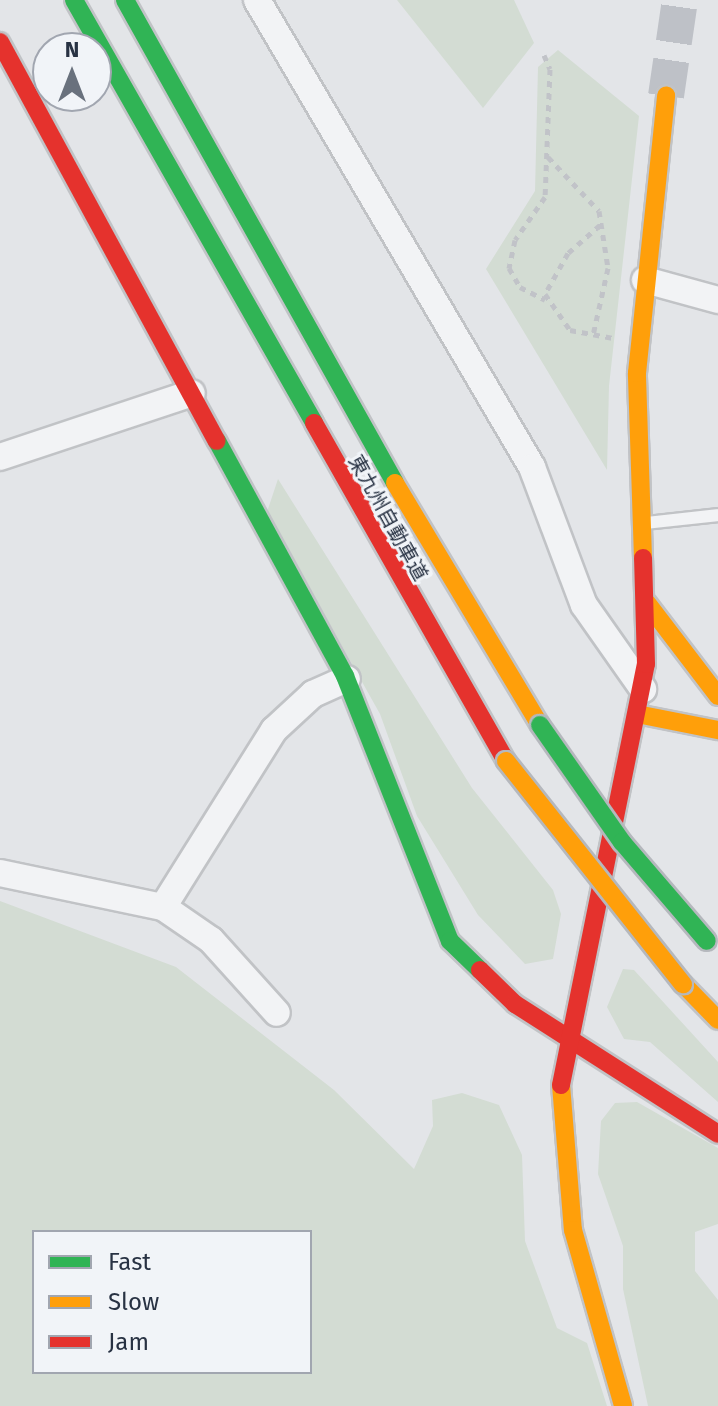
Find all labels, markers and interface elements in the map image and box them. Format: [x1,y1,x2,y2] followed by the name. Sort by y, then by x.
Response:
[32,32,112,112] north arrow
[65,36,79,63] text: N
[344,451,432,585] street label: 東九州自動車道
[32,1230,312,1374] legend
[108,1248,151,1276] text: Fast
[108,1288,159,1316] text: Slow
[108,1328,149,1356] text: Jam

